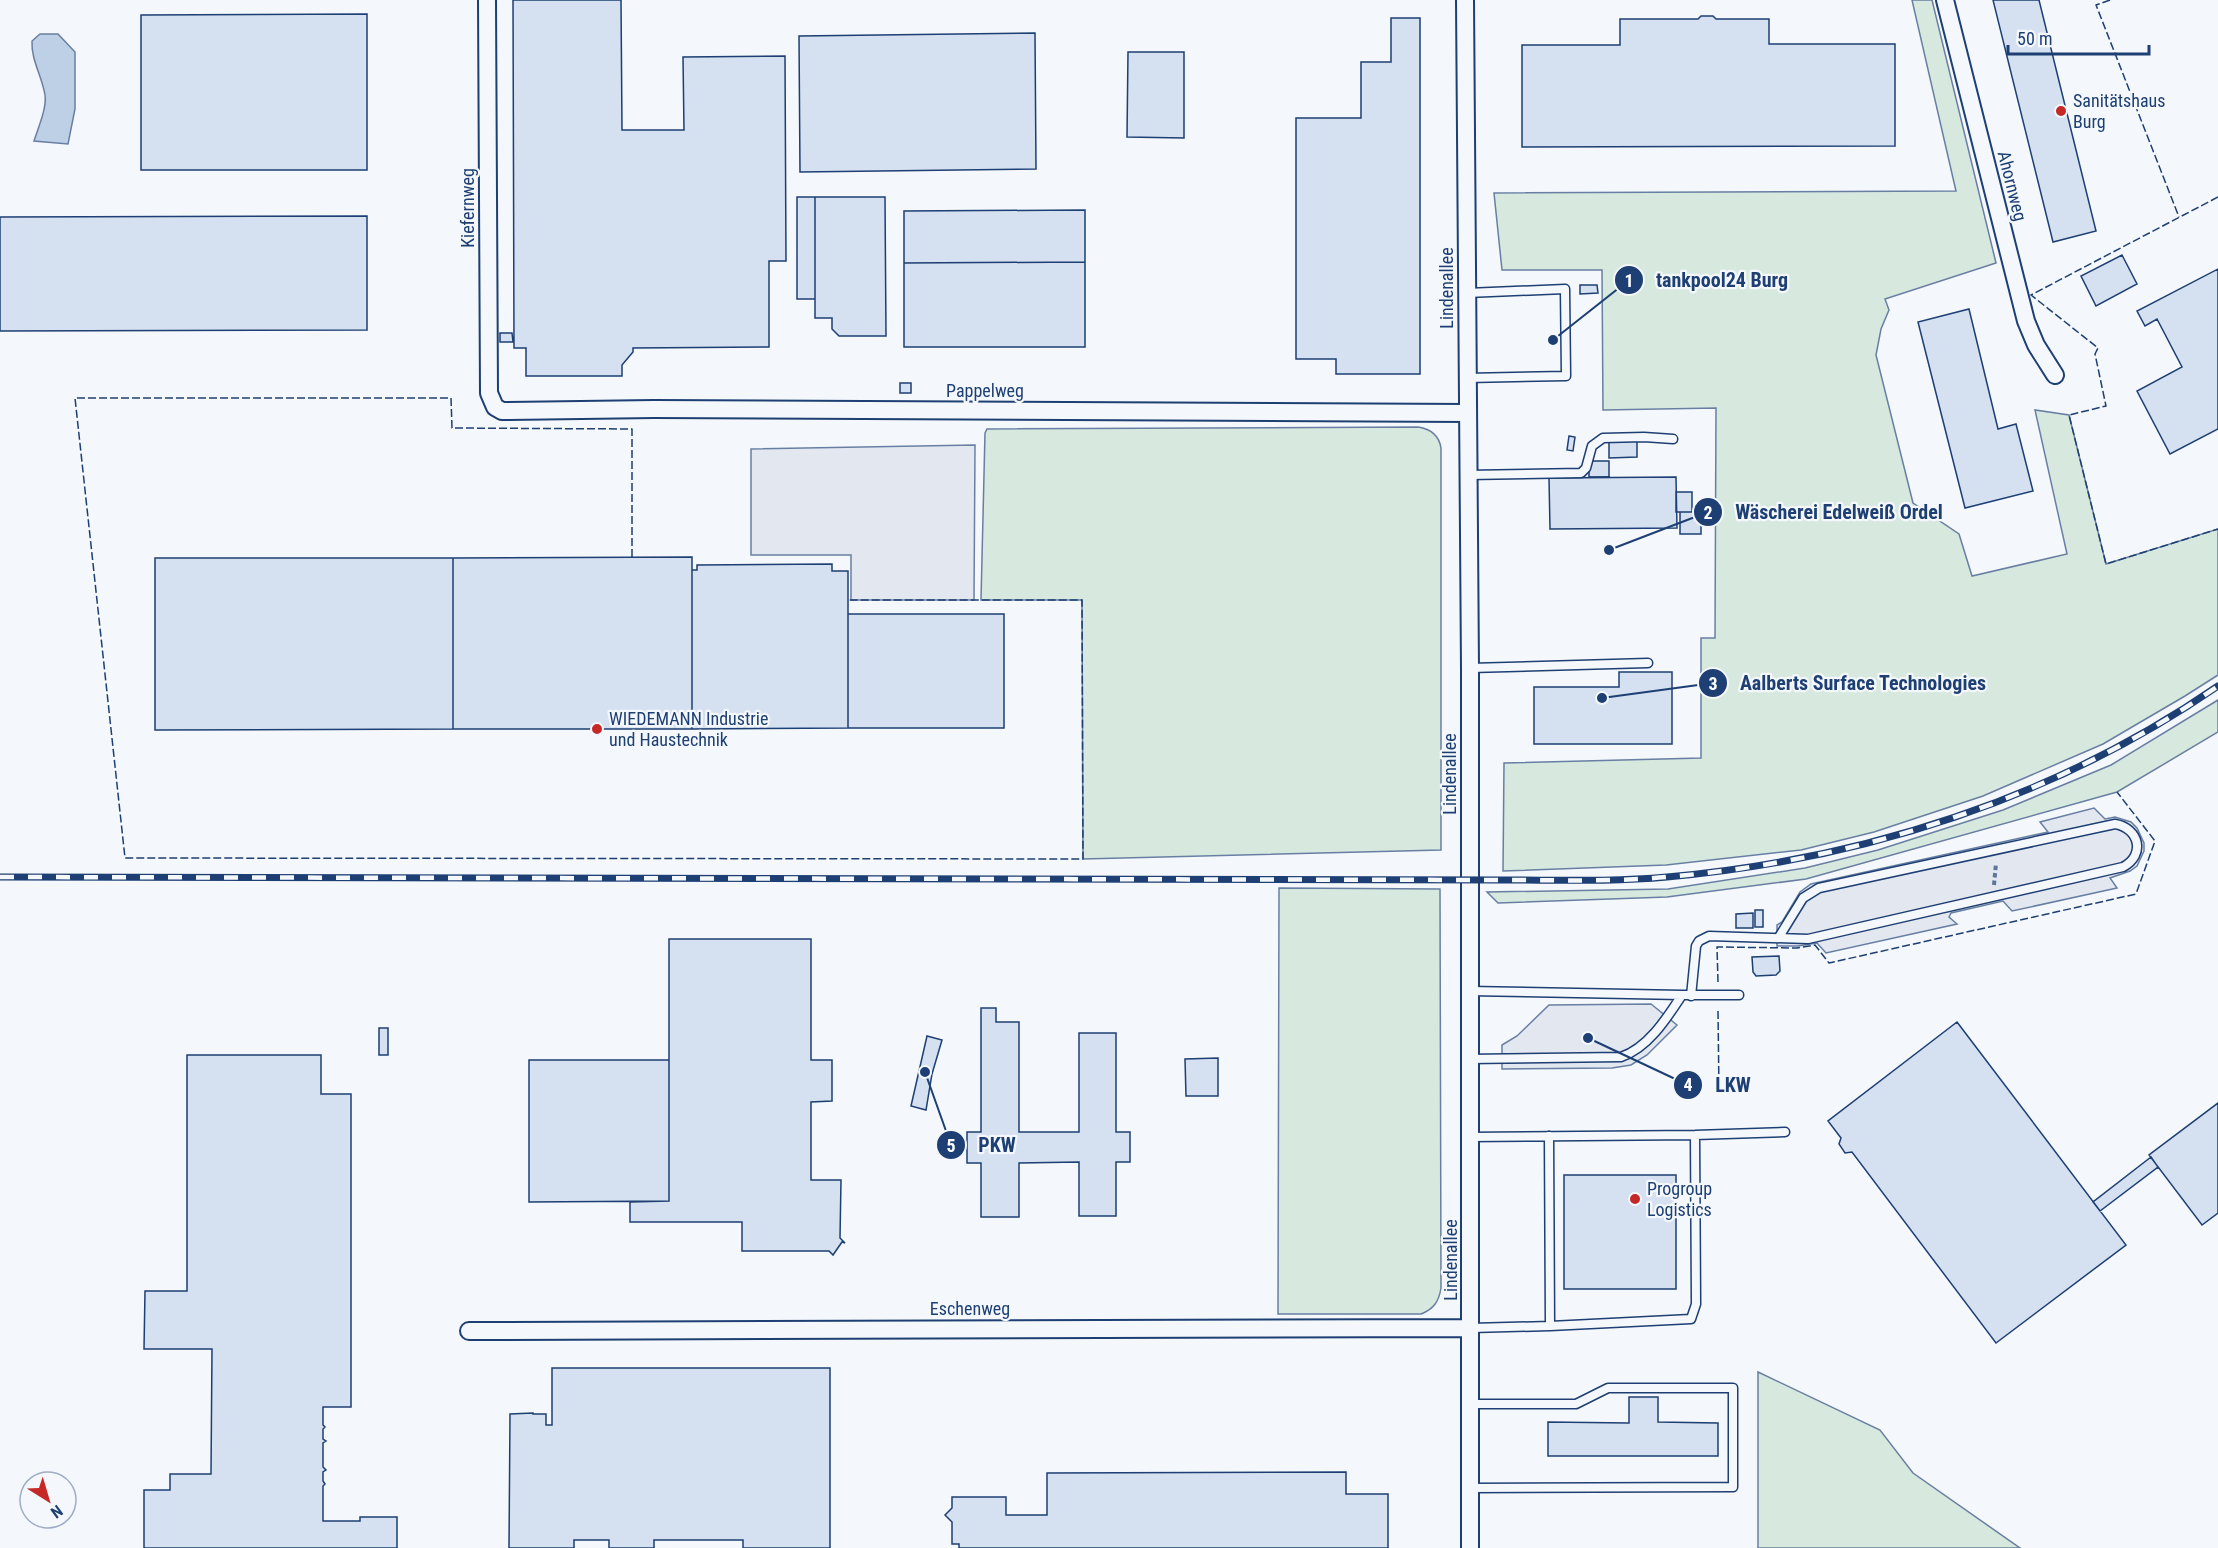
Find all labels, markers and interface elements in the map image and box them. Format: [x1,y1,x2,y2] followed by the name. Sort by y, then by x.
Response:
[2008,18,2149,56] scale bar
[2017,28,2052,49] text: 50 m
[2073,90,2166,132] place label: Sanitätshaus Burg
[2054,104,2068,118] marker: Sanitätshaus Burg
[1994,149,2031,223] street label: Ahornweg
[457,168,478,248] street label: Kiefernweg
[1436,247,1457,329] street label: Lindenallee
[1614,261,1800,299] callout: tankpool24 Burg
[1656,268,1788,292] text: tankpool24 Burg
[1624,270,1634,291] text: 1
[946,380,1024,401] street label: Pappelweg
[1693,493,1954,531] callout: Wäscherei Edelweiß Ordel
[1735,500,1943,524] text: Wäscherei Edelweiß Ordel
[1703,502,1713,523] text: 2
[1698,664,1999,702] callout: Aalberts Surface Technologies
[1740,671,1986,695] text: Aalberts Surface Technologies
[1708,673,1718,694] text: 3
[609,708,768,750] place label: WIEDEMANN Industrie und Haustechnik
[590,722,604,736] marker: WIEDEMANN Industrie und Haustechnik
[1439,733,1460,815] street label: Lindenallee
[1673,1066,1763,1104] callout: LKW
[1715,1073,1751,1097] text: LKW
[1683,1074,1693,1095] text: 4
[936,1126,1027,1164] callout: PKW
[978,1133,1016,1157] text: PKW
[946,1135,956,1156] text: 5
[1647,1178,1712,1220] place label: Progroup Logistics
[1628,1192,1642,1206] marker: Progroup Logistics
[1440,1219,1461,1301] street label: Lindenallee
[930,1298,1010,1319] street label: Eschenweg
[18,1470,78,1530] north arrow
[47,1501,66,1522] text: N

